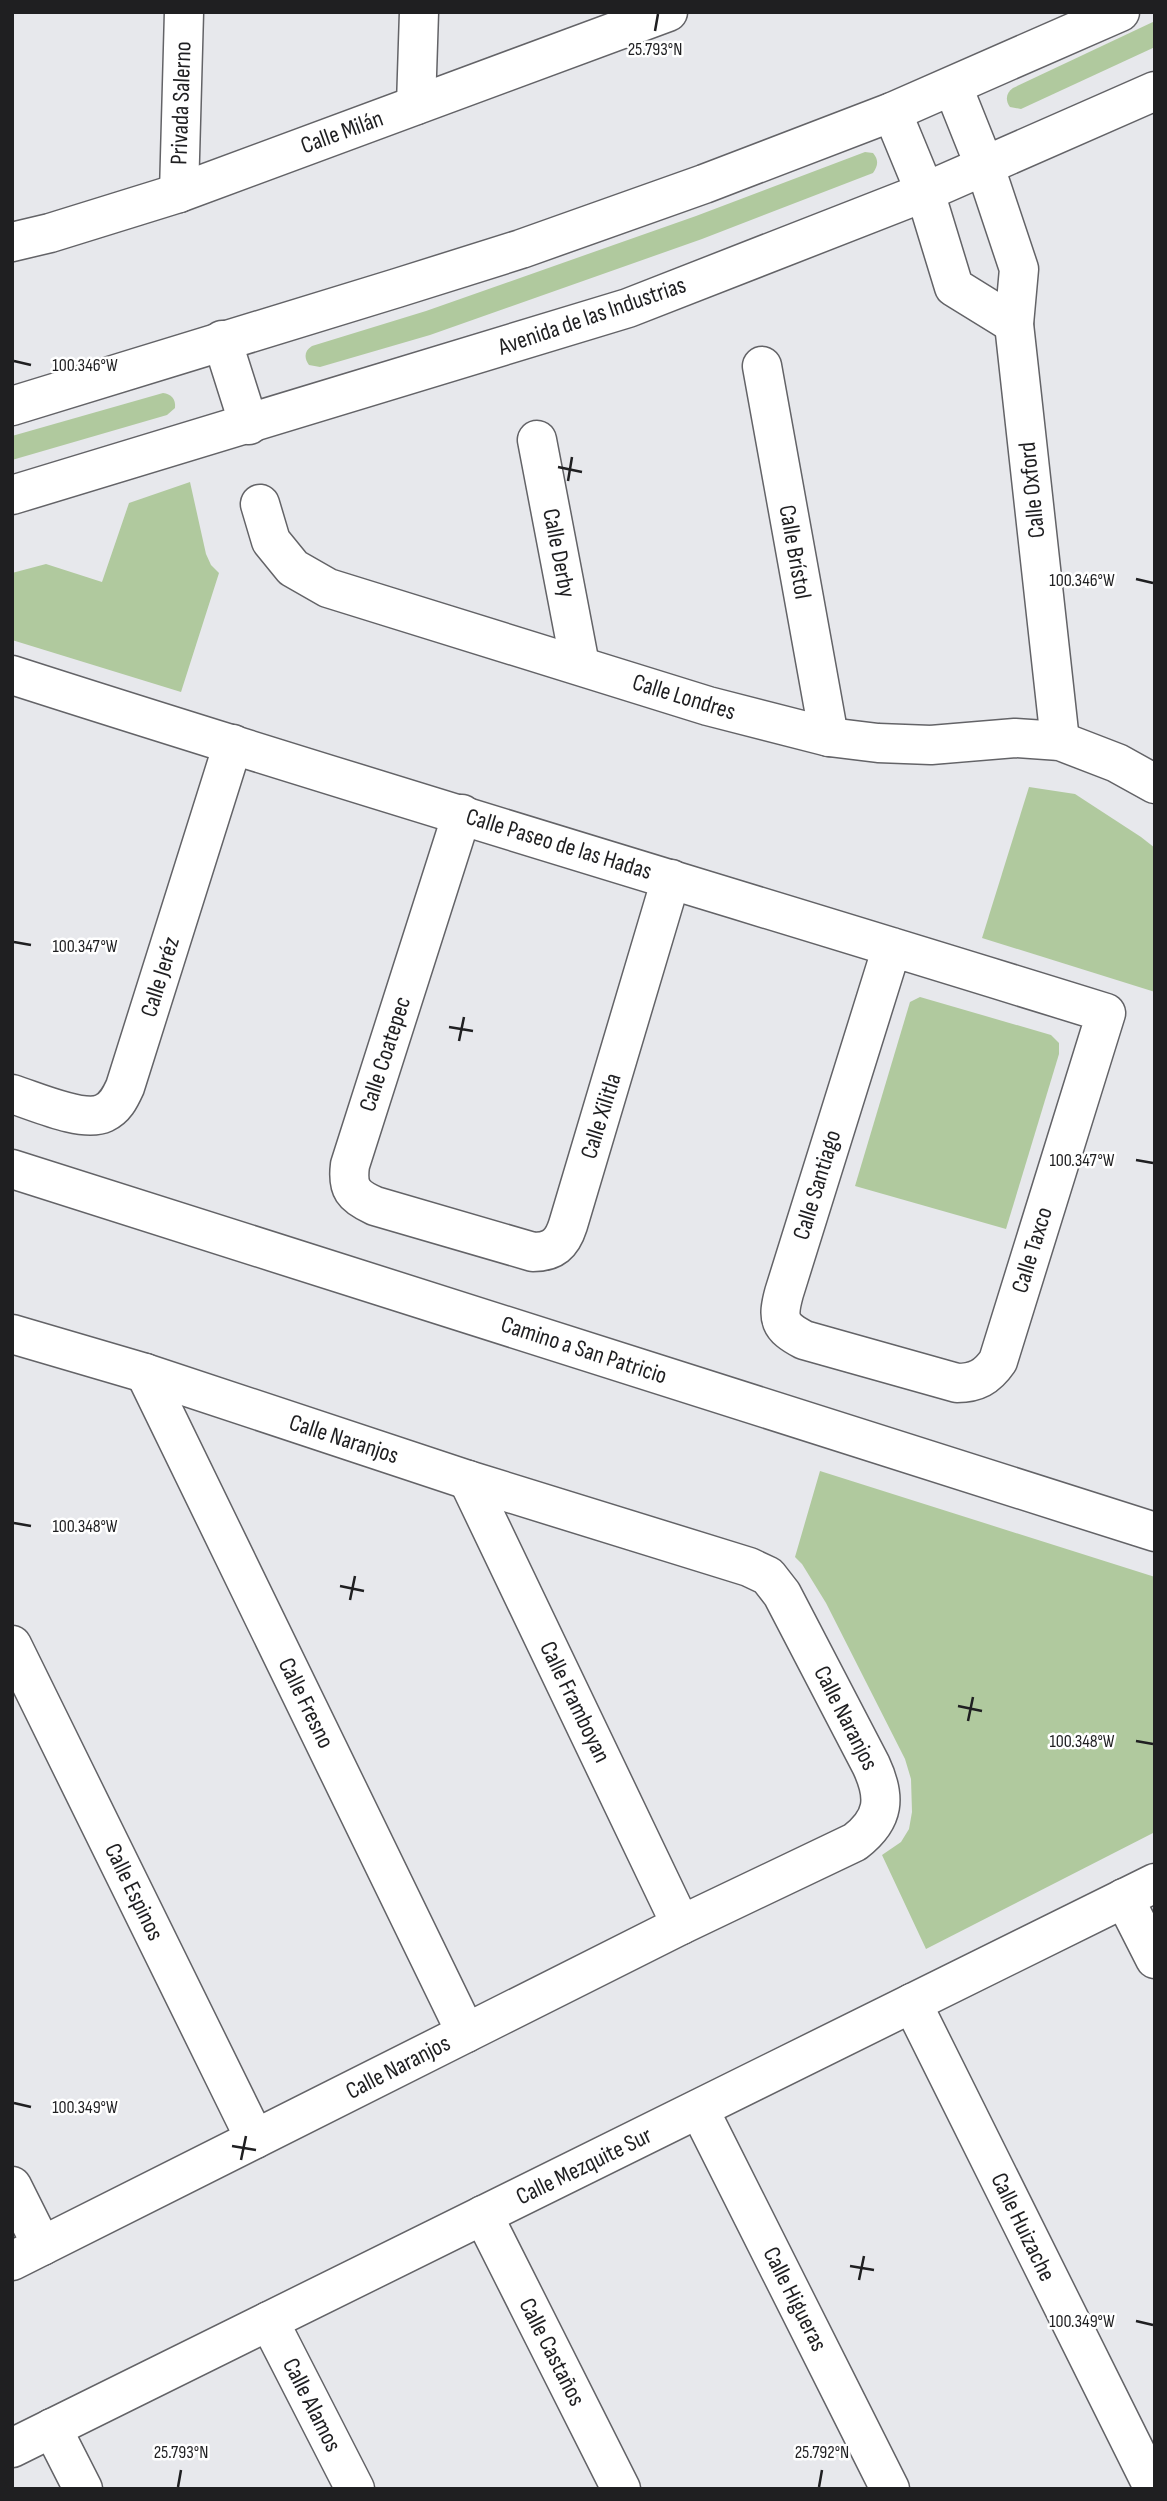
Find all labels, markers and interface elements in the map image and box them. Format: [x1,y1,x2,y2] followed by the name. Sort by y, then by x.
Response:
[628,39,682,60] text: 25.793°N
[164,41,198,165] street label: Privada Salerno
[297,104,387,160] street label: Calle Milán
[493,270,690,362] street label: Avenida de las Industrias
[52,355,118,376] text: 100.346°W
[1013,440,1051,540] street label: Calle Oxford
[772,503,818,601] street label: Calle Brístol
[536,506,582,600] street label: Calle Derby
[1049,570,1115,591] text: 100.346°W
[629,668,739,726] street label: Calle Londres
[463,802,655,886] street label: Calle Paseo de las Hadas
[134,933,186,1021] street label: Calle Jeréz
[52,936,118,957] text: 100.347°W
[353,993,417,1115] street label: Calle Coatepec
[574,1070,628,1162] street label: Calle Xilitla
[787,1127,847,1243] street label: Calle Santiago
[1049,1150,1115,1171] text: 100.347°W
[1005,1204,1059,1296] street label: Calle Taxco
[497,1310,671,1390] street label: Camino a San Patricio
[286,1408,402,1470] street label: Calle Naranjos
[52,1516,118,1537] text: 100.348°W
[533,1637,617,1767] street label: Calle Framboyan
[272,1653,340,1753] street label: Calle Fresno
[807,1661,885,1775] street label: Calle Naranjos
[1049,1731,1115,1752] text: 100.348°W
[98,1839,170,1945] street label: Calle Espinos
[341,2028,455,2106] street label: Calle Naranjos
[52,2097,118,2118] text: 100.349°W
[511,2121,657,2211] street label: Calle Mezquite Sur
[984,2168,1062,2286] street label: Calle Huizache
[756,2242,834,2356] street label: Calle Higueras
[512,2293,592,2411] street label: Calle Castaños
[1049,2311,1115,2332] text: 100.349°W
[276,2353,348,2457] street label: Calle Alamos
[154,2442,208,2463] text: 25.793°N
[795,2442,849,2463] text: 25.792°N

